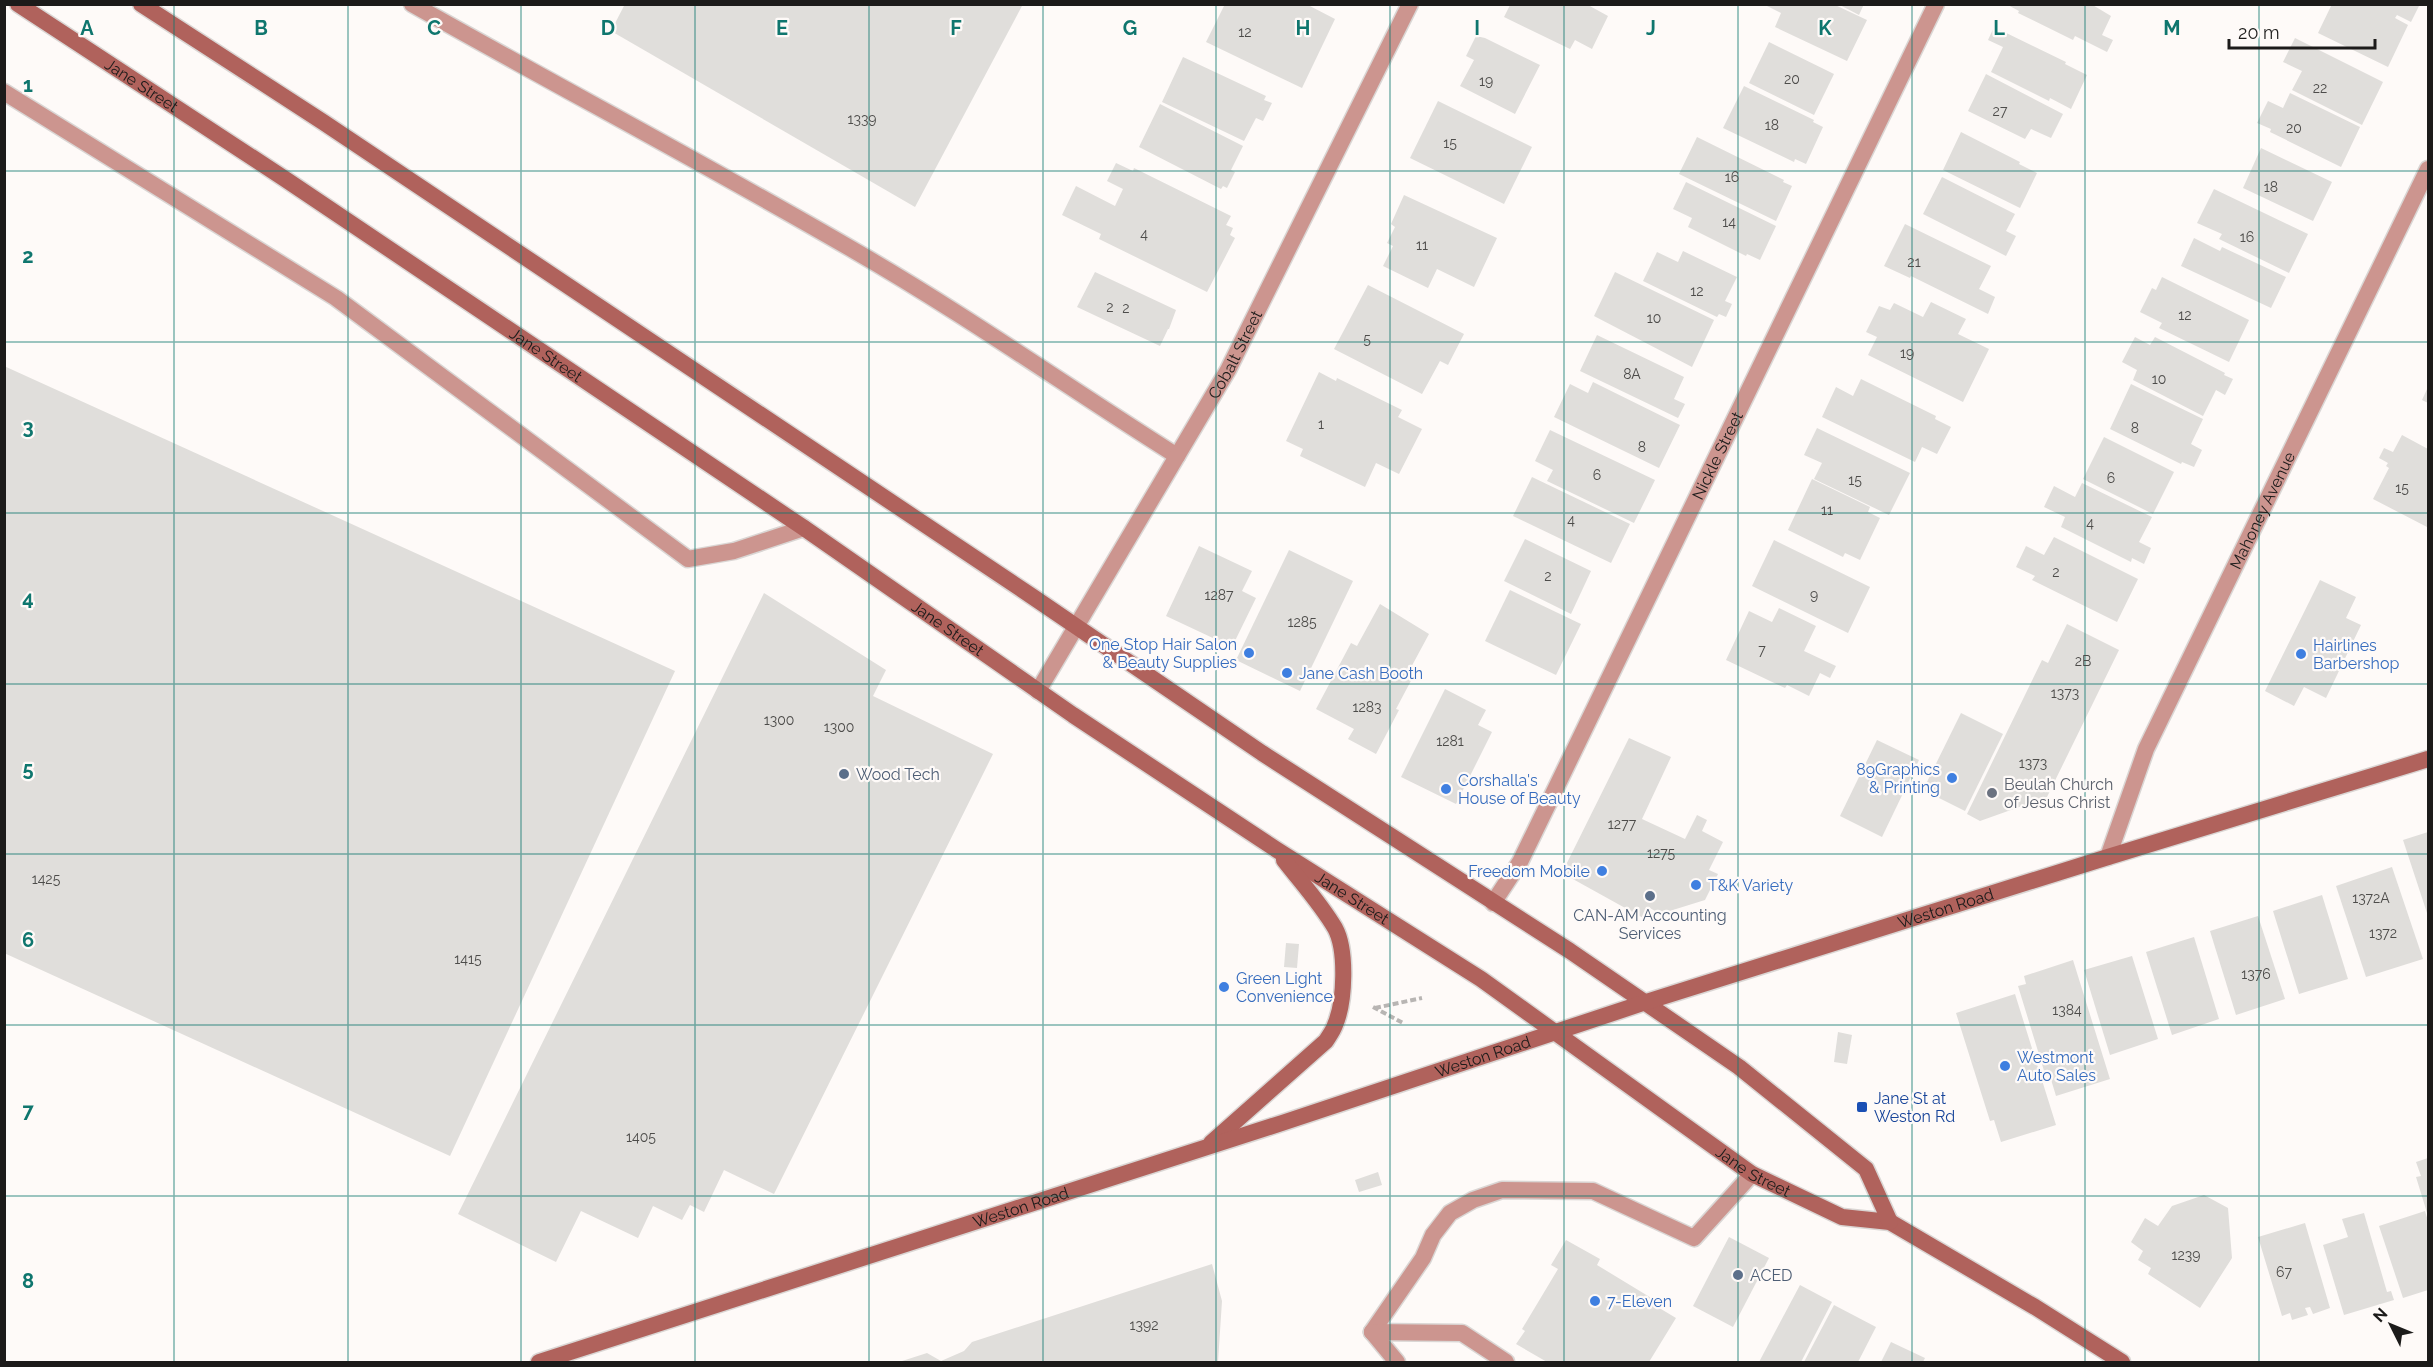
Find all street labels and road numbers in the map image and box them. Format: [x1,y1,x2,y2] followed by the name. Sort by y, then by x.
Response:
[101,55,182,117] street label: Jane Street
[1204,307,1266,402] street label: Cobalt Street
[506,324,586,387] street label: Jane Street
[1688,408,1747,503] street label: Nickle Street
[2226,449,2299,572] street label: Mahoney Avenue
[908,597,988,660] street label: Jane Street
[1312,868,1393,929] street label: Jane Street
[1895,885,1996,932] street label: Weston Road
[1433,1032,1533,1081] street label: Weston Road
[1712,1142,1794,1201] street label: Jane Street
[971,1183,1071,1232] street label: Weston Road

